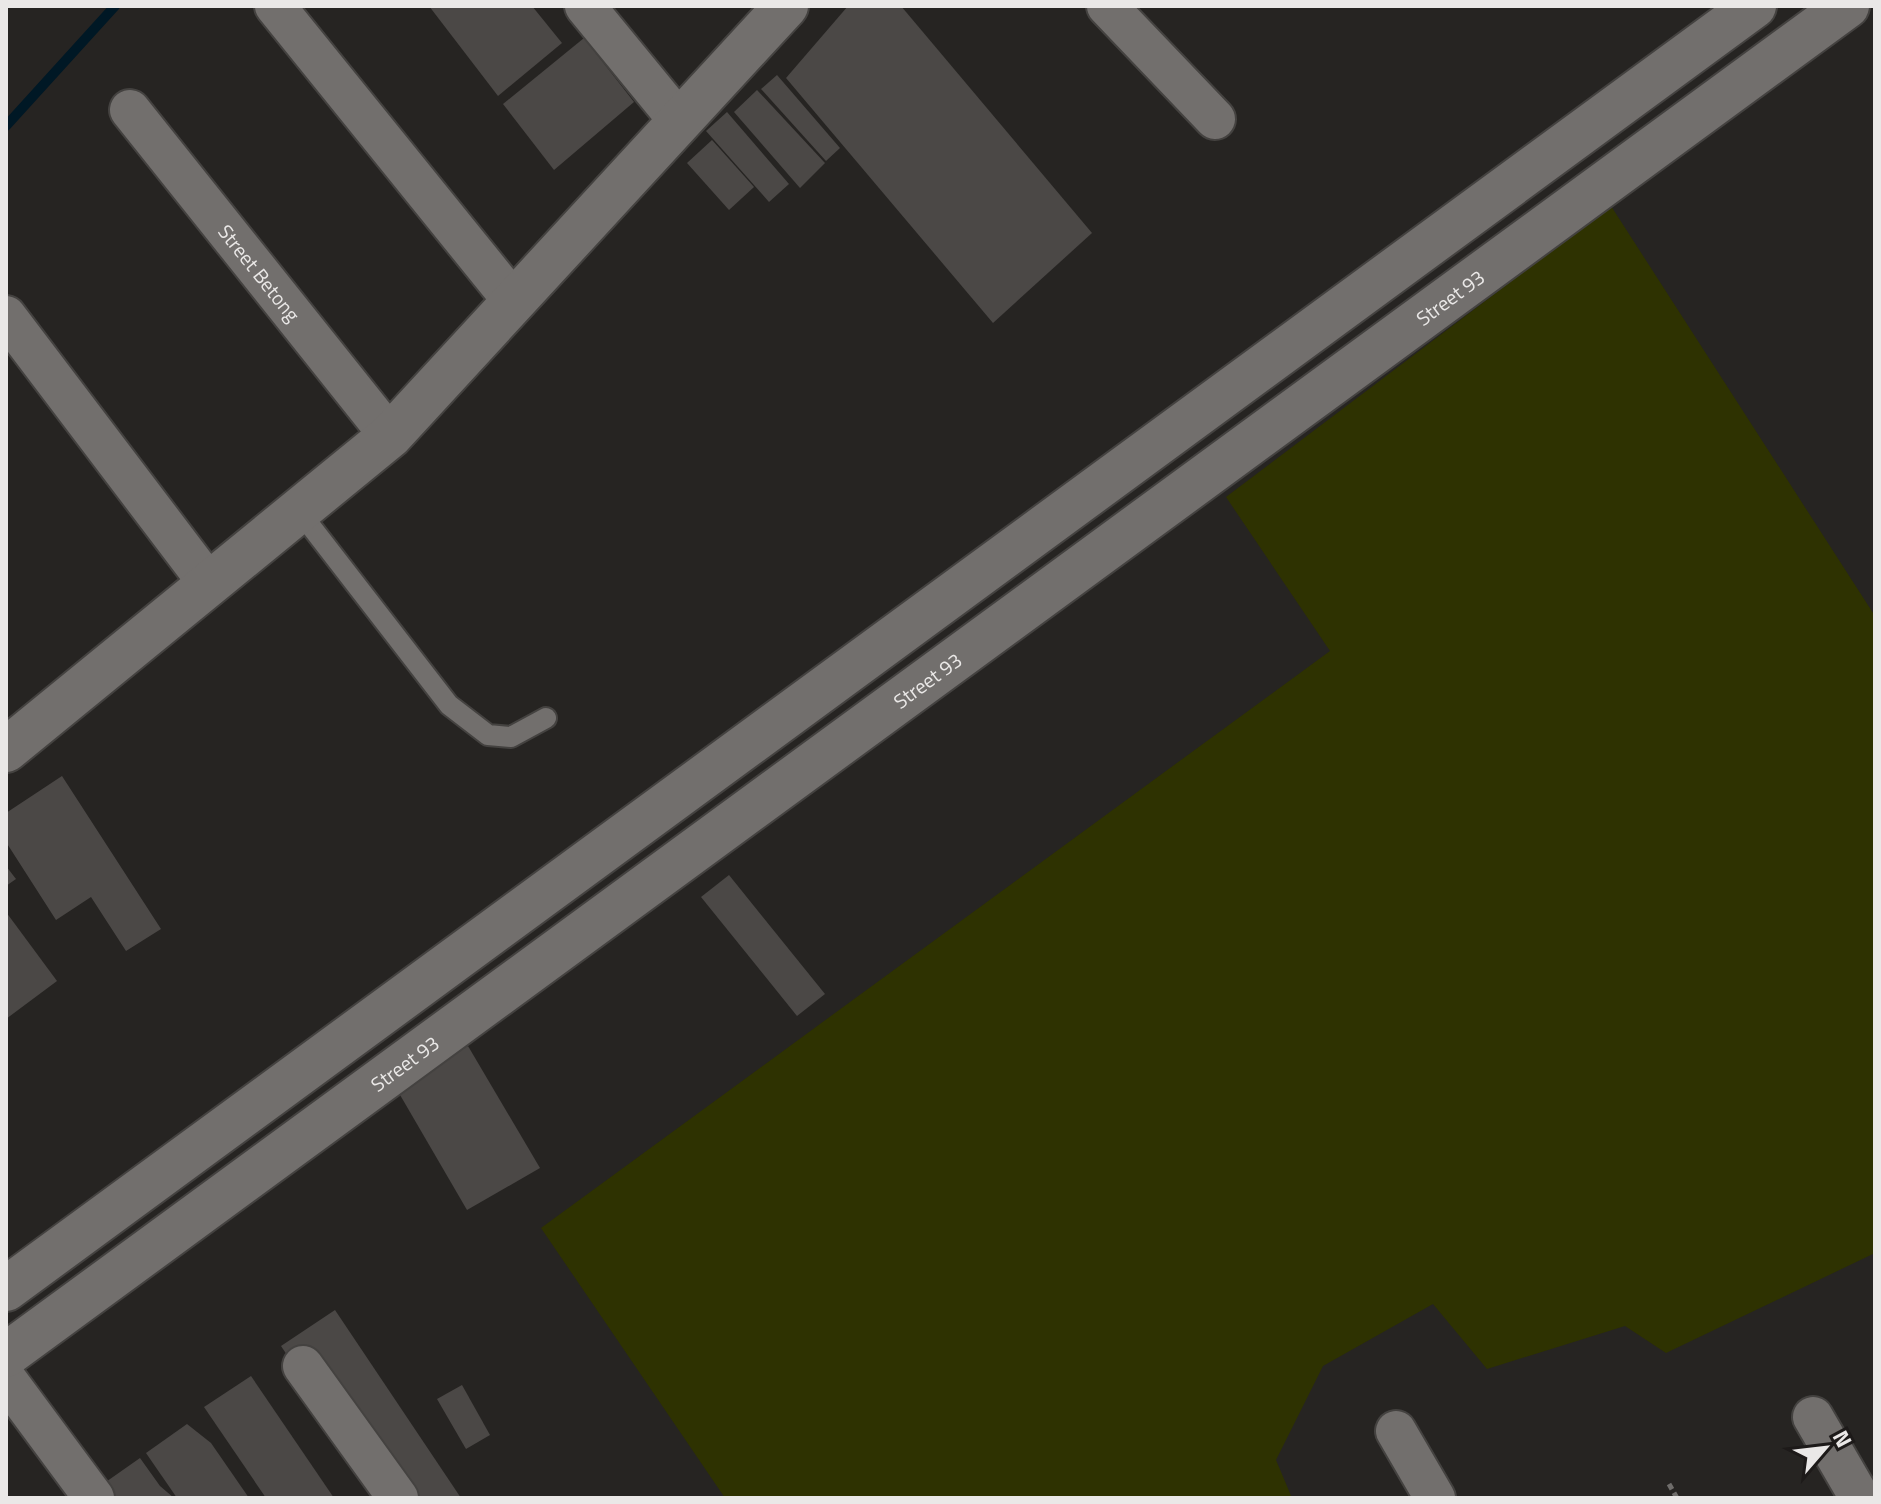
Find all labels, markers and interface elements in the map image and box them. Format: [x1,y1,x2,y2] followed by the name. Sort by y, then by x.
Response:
[211,217,308,328] street label: Street Betong
[1409,261,1491,333] street label: Street 93
[886,644,968,716] street label: Street 93
[364,1027,445,1099] street label: Street 93
[1785,1408,1865,1488] north arrow
[1824,1424,1861,1453] text: N

